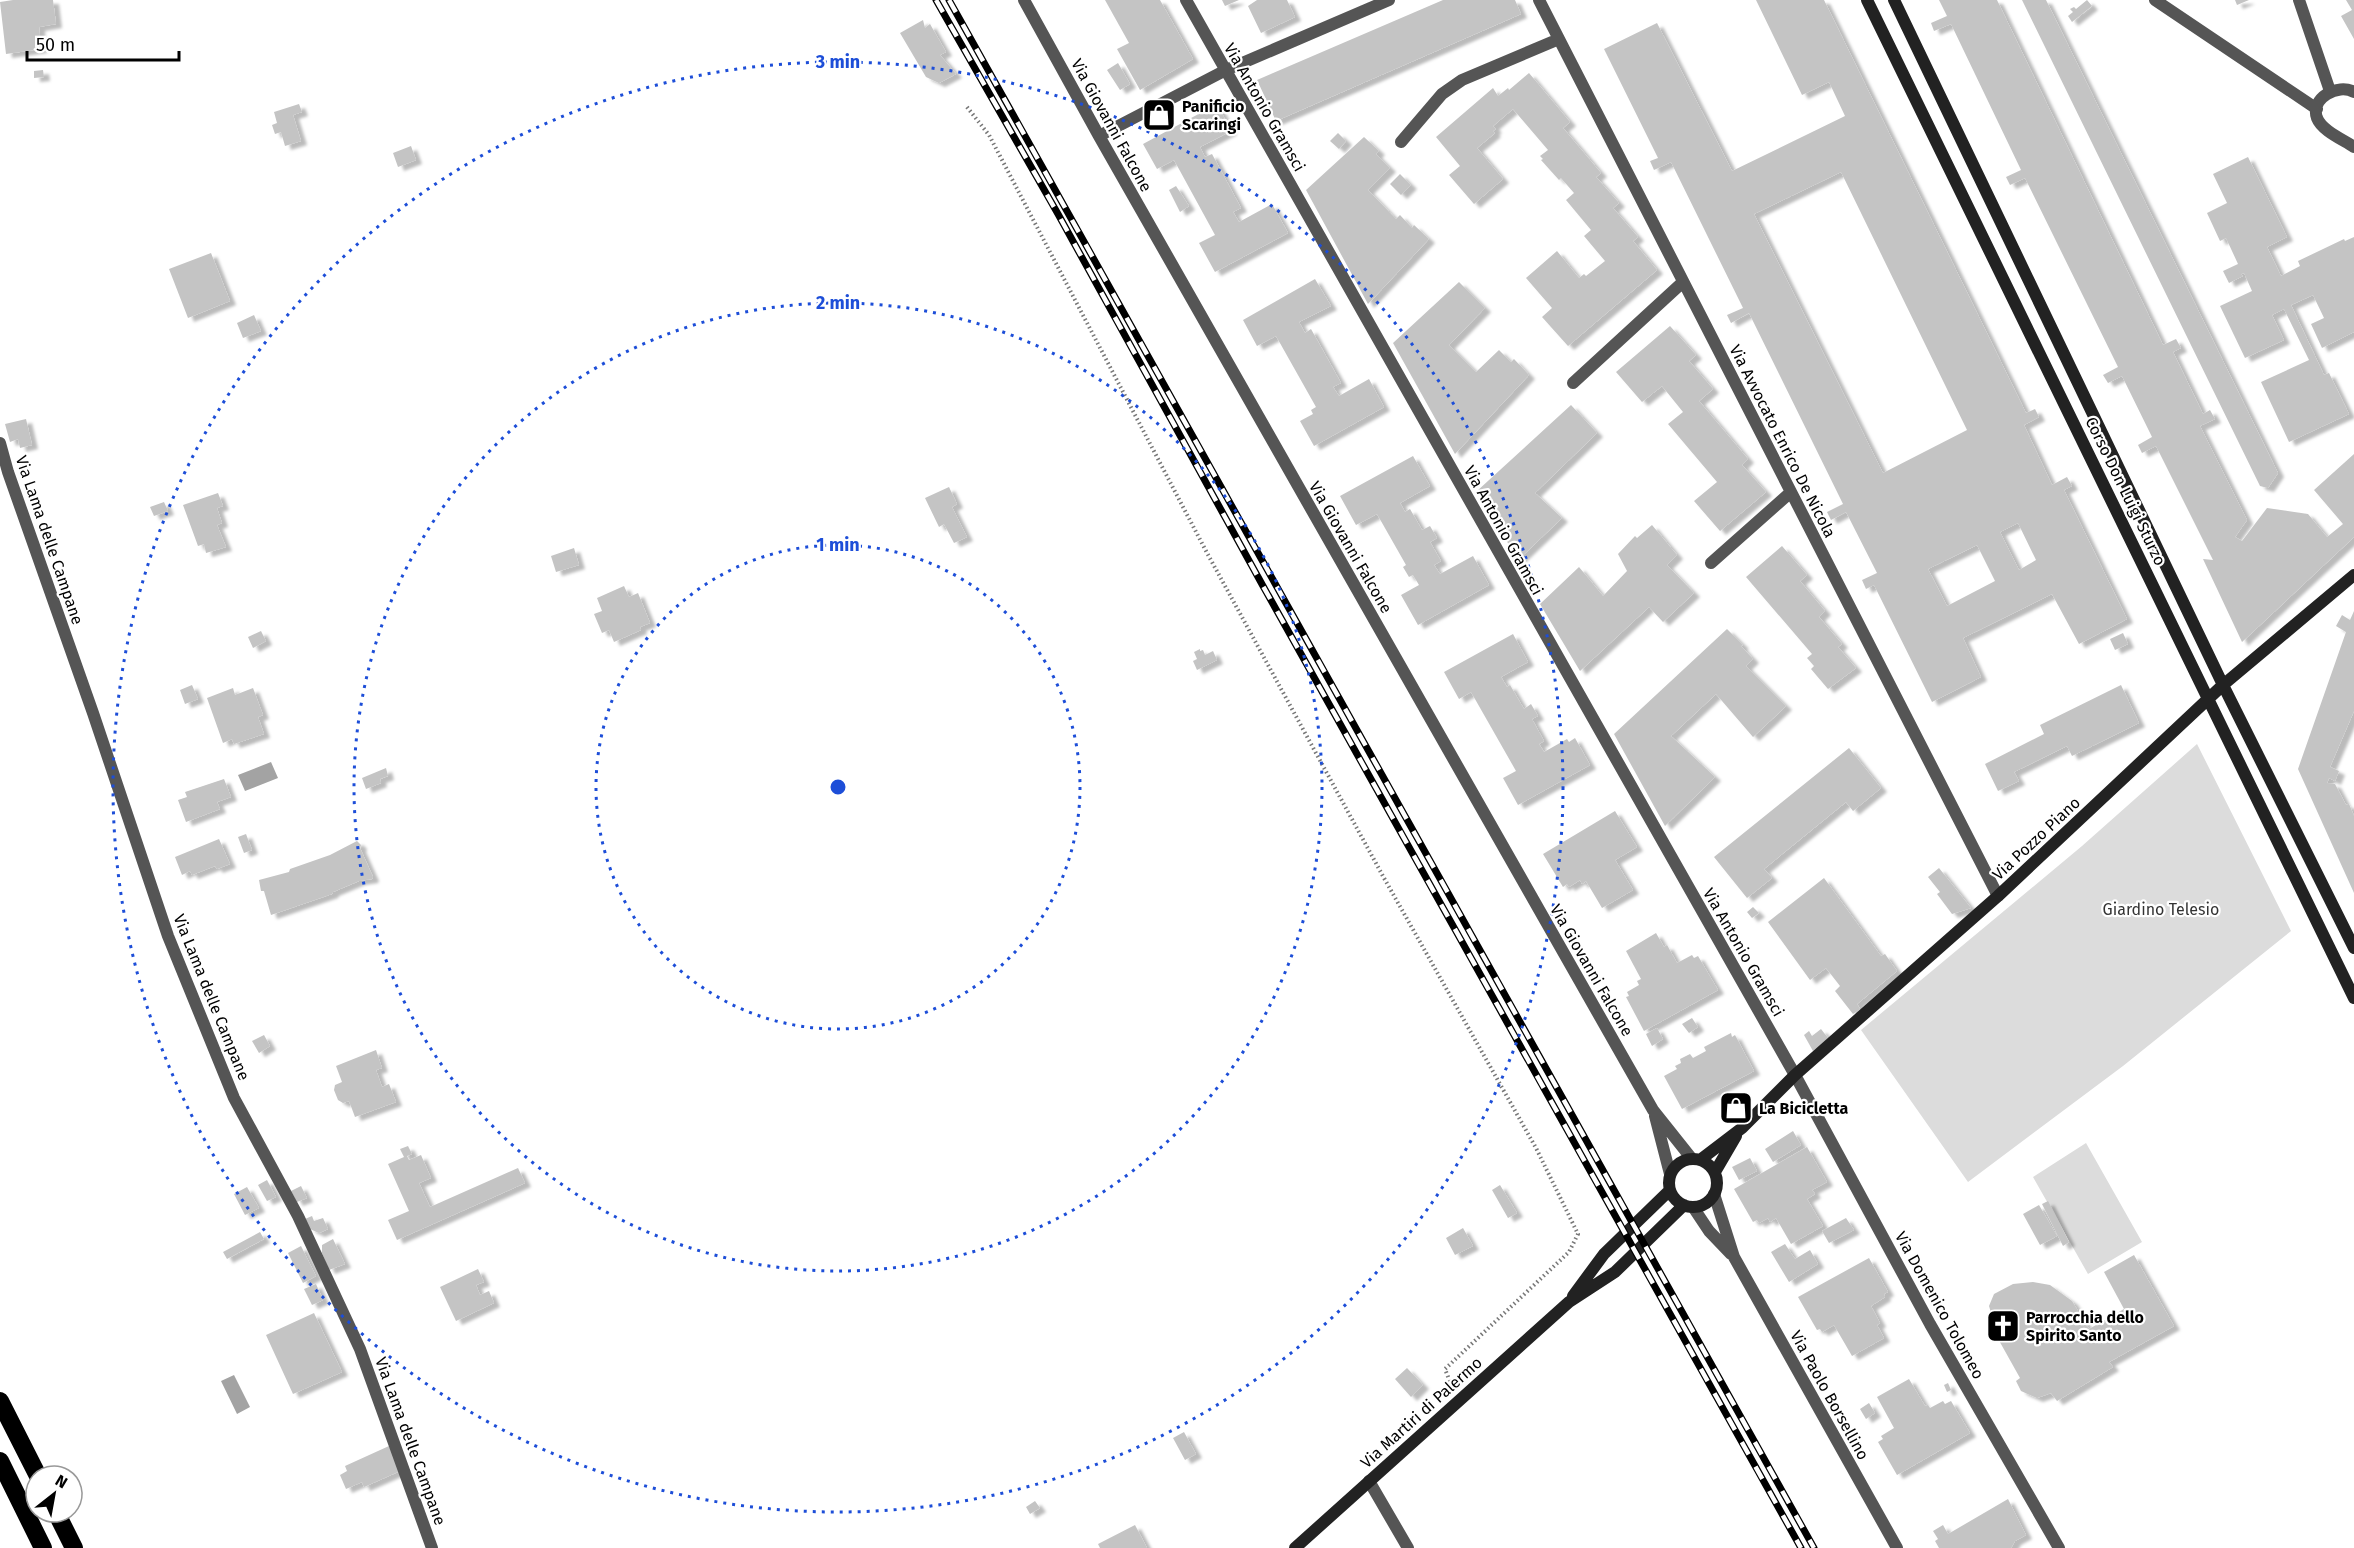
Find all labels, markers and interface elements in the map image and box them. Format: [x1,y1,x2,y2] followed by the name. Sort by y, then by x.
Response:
[27,24,178,62] scale bar
[36,34,75,56] text: 50 m
[1220,40,1309,175] street label: Via Antonio Gramsci
[815,51,860,73] text: 3 min
[1067,56,1156,195] street label: Via Giovanni Falcone
[1141,97,1177,133] shop icon: Panificio Scaringi
[1182,97,1244,134] place label: Panificio Scaringi
[816,292,860,314] text: 2 min
[1726,342,1840,541] street label: Via Avvocato Enrico De Nicola
[2081,414,2170,569] street label: Corso Don Luigi Sturzo
[12,453,87,627] street label: Via Lama delle Campane
[1460,462,1547,598] street label: Via Antonio Gramsci
[1305,478,1396,616] street label: Via Giovanni Falcone
[816,534,860,556] text: 1 min
[828,777,848,797] centre of rings
[1989,793,2084,884] street label: Via Pozzo Piano
[1699,885,1788,1020] street label: Via Antonio Gramsci
[2103,900,2219,919] park label: Giardino Telesio
[1546,901,1637,1039] street label: Via Giovanni Falcone
[169,911,254,1083] street label: Via Lama delle Campane
[1718,1090,1754,1126] shop icon: La Bicicletta
[1759,1099,1848,1118] place label: La Bicicletta
[1891,1228,1988,1382] street label: Via Domenico Tolomeo
[1985,1308,2021,1344] church icon: Parrocchia dello Spirito Santo
[2026,1308,2144,1345] place label: Parrocchia dello Spirito Santo
[1786,1327,1873,1463] street label: Via Paolo Borsellino
[1357,1353,1486,1472] street label: Via Martiri di Palermo
[371,1355,450,1528] street label: Via Lama delle Campane
[24,1464,84,1524] north arrow
[52,1471,71,1492] text: N

